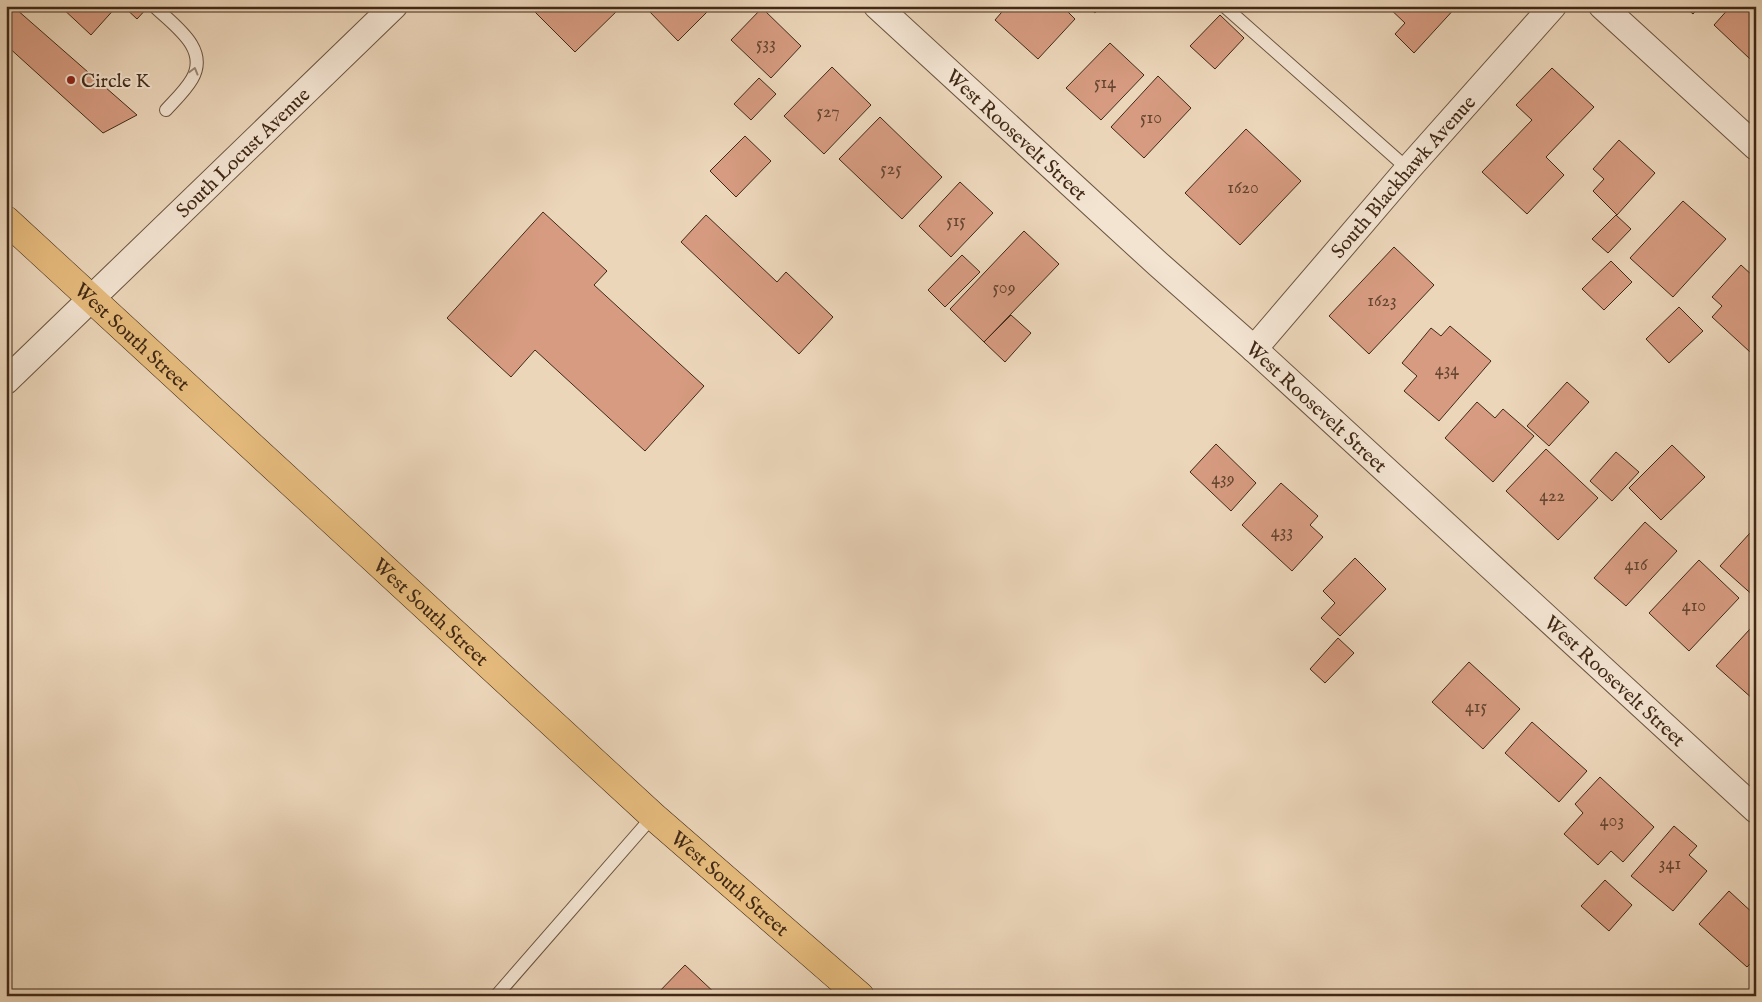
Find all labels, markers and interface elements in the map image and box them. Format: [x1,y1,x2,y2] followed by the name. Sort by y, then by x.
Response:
[756,33,776,56] house number: 533
[940,65,1092,207] street label: West Roosevelt Street
[188,66,199,75] one-way arrow
[81,69,150,94] place label: Circle K
[1094,72,1116,95] house number: 514
[65,74,77,86] marker: Circle K
[171,83,316,224] street label: South Locust Avenue
[1326,91,1482,264] street label: South Blackhawk Avenue
[816,101,840,124] house number: 527
[1140,107,1162,130] house number: 510
[880,158,902,181] house number: 525
[1227,177,1259,200] house number: 1620
[946,210,966,233] house number: 515
[992,277,1016,300] house number: 509
[68,278,195,397] street label: West South Street
[1367,290,1397,313] house number: 1623
[1240,337,1392,479] street label: West Roosevelt Street
[1435,359,1459,382] house number: 434
[1211,468,1235,491] house number: 439
[1539,485,1565,508] house number: 422
[1271,521,1293,544] house number: 433
[367,553,493,672] street label: West South Street
[1624,554,1648,577] house number: 416
[1682,595,1706,618] house number: 410
[1538,611,1690,753] street label: West Roosevelt Street
[1465,696,1487,719] house number: 415
[1600,810,1624,833] house number: 403
[665,826,794,943] street label: West South Street
[1659,853,1681,876] house number: 341

